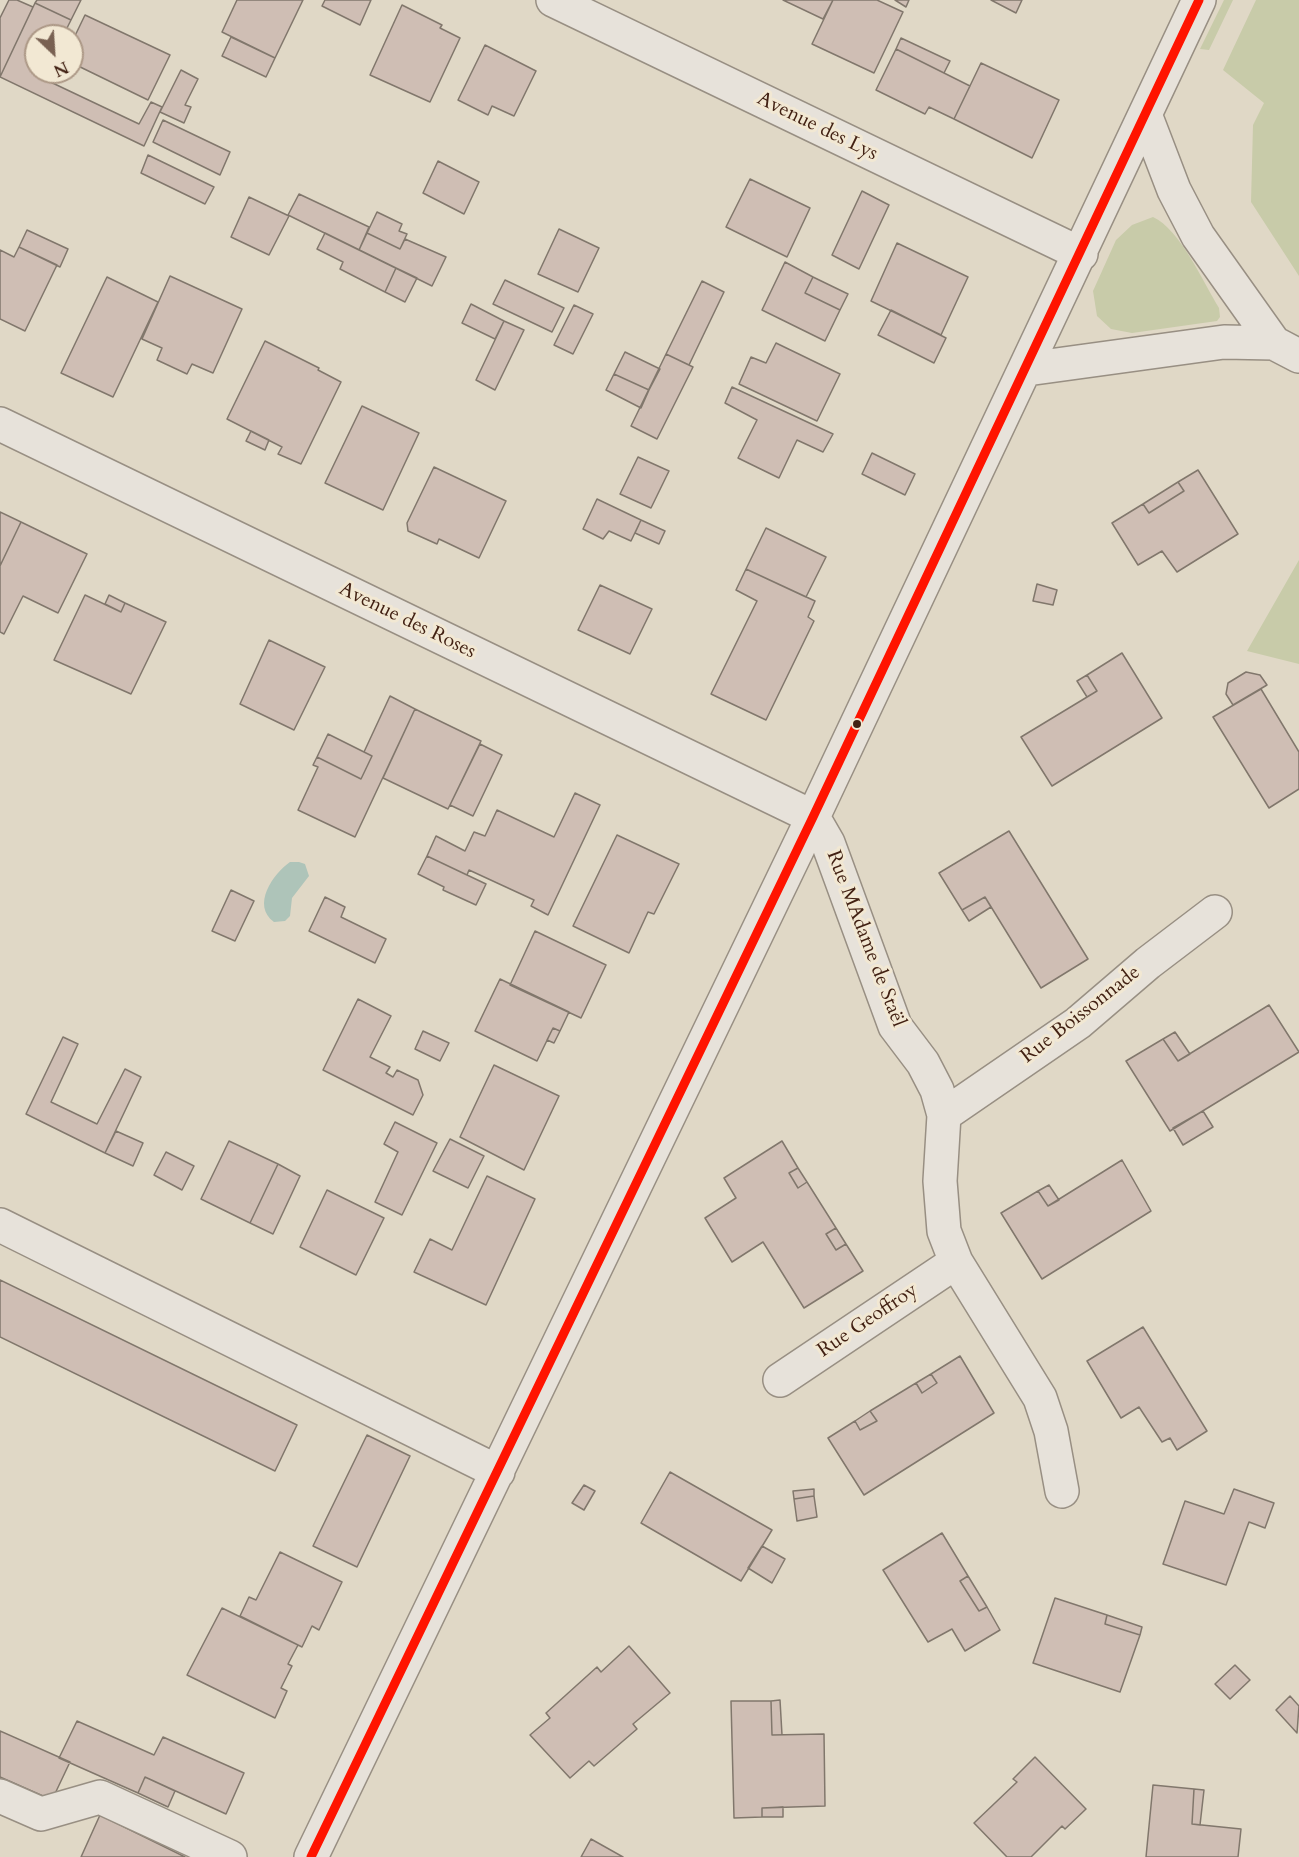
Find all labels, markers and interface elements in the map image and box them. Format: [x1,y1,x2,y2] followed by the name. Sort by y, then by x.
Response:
[24,24,84,84] north arrow
[50,56,72,81] text: N
[753,87,881,167] street label: Avenue des Lys
[335,578,479,664] street label: Avenue des Roses
[851,718,863,730] unlabelled marker
[820,847,910,1031] street label: Rue MAdame de Staël
[1017,961,1145,1069] street label: Rue Boissonnade
[813,1279,923,1363] street label: Rue Geoffroy

